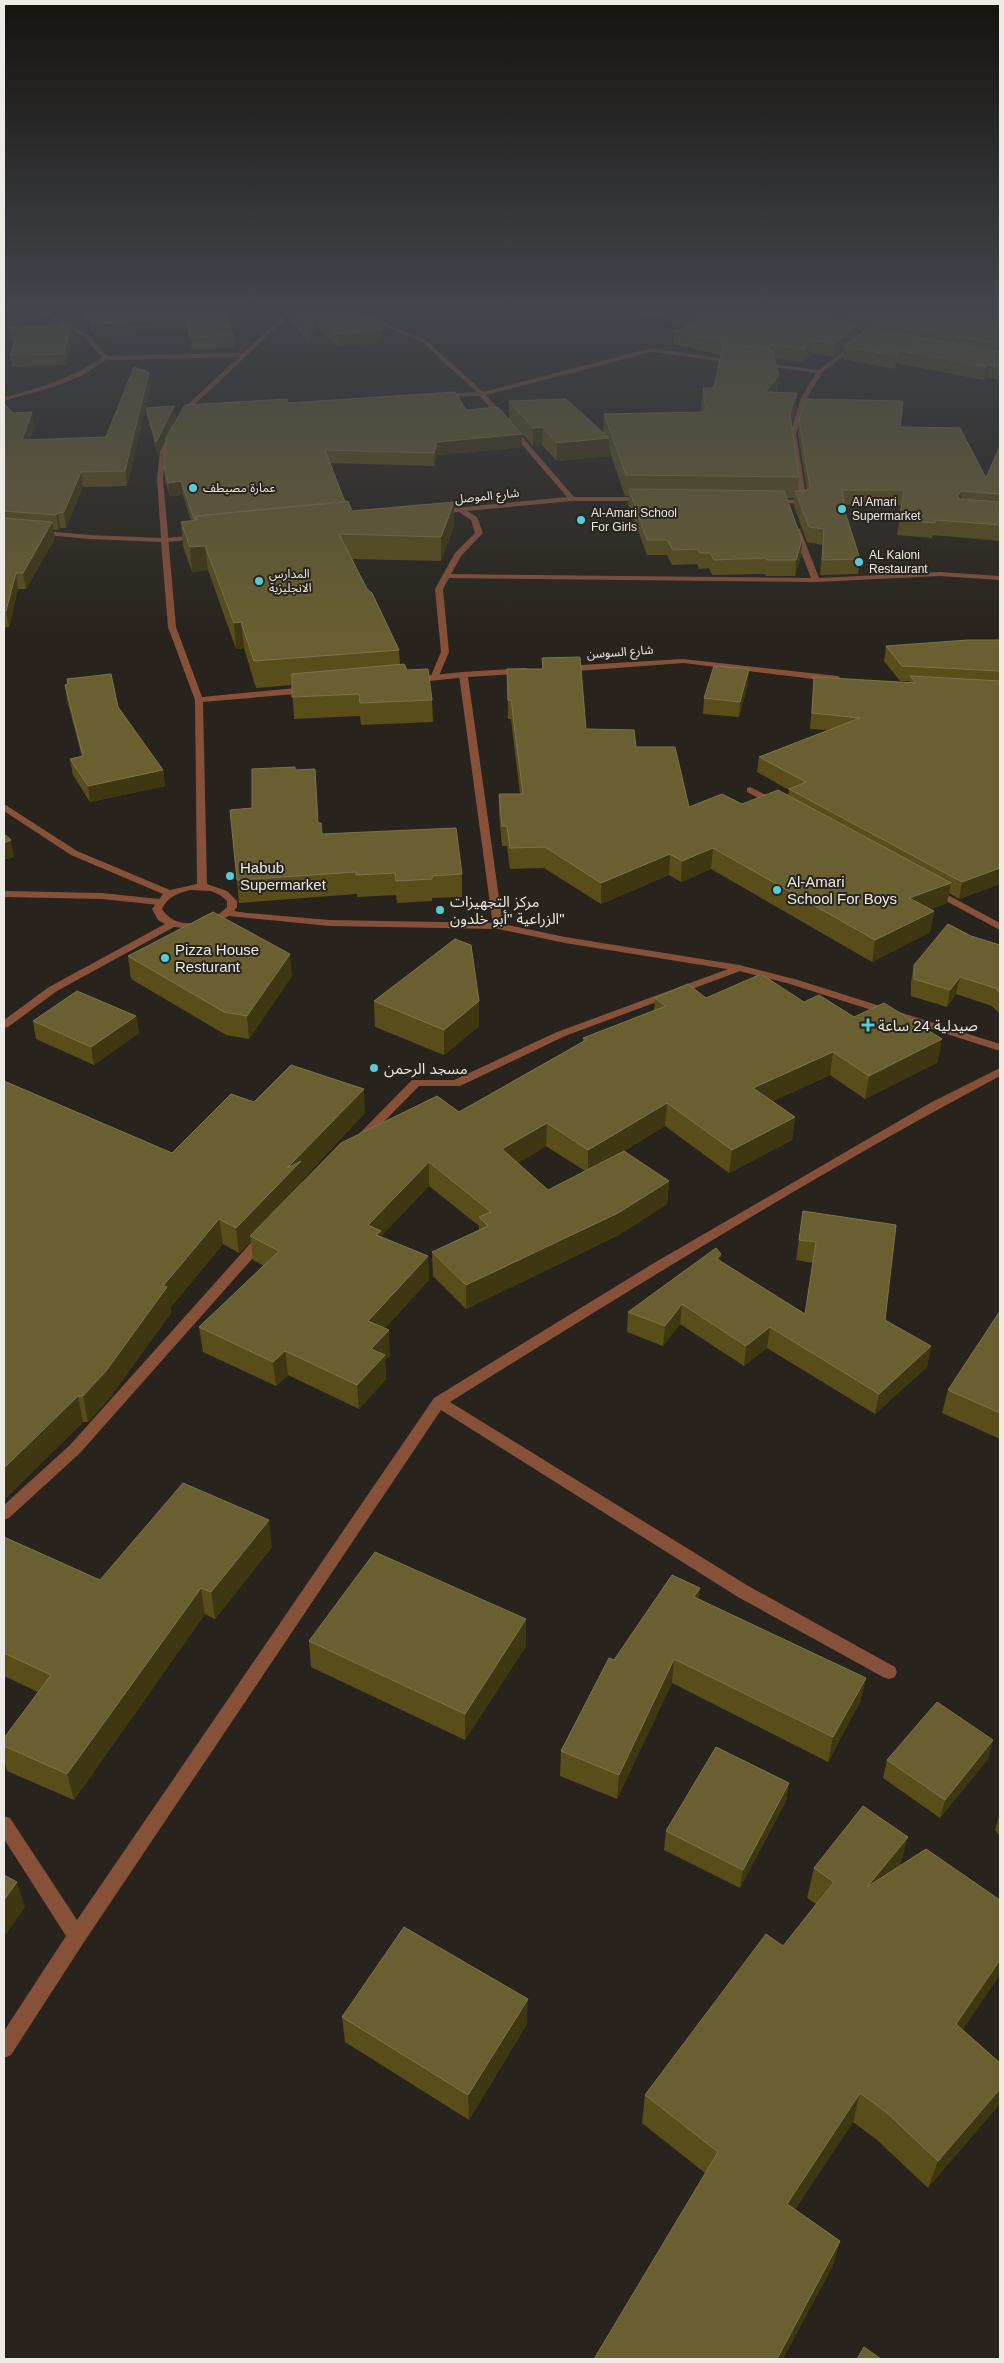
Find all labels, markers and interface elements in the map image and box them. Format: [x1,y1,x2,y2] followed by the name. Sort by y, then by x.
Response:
[203,481,275,495] place label: عمارة مصيطف
[187,482,199,494] marker: عمارة مصيطف
[454,486,520,508] street label: شارع الموصل
[852,495,921,523] place label: Al Amari Supermarket
[836,503,848,515] marker: Al Amari Supermarket
[591,506,677,534] place label: Al-Amari School For Girls
[575,514,587,526] marker: Al-Amari School For Girls
[869,548,928,576] place label: AL Kaloni Restaurant
[853,556,865,568] marker: AL Kaloni Restaurant
[269,567,312,595] place label: المدارس الانجليزية
[253,575,265,587] marker: المدارس الانجليزية
[586,643,654,663] street label: شارع السوسن
[240,859,327,893] place label: Habub Supermarket
[224,870,236,882] marker: Habub Supermarket
[787,873,897,907] place label: Al-Amari School For Boys
[771,884,783,896] marker: Al-Amari School For Boys
[450,893,564,928] place label: مركز التجهيزات الزراعية "أبو خلدون"
[434,904,446,916] marker: مركز التجهيزات الزراعية "أبو خلدون"
[175,941,259,975] place label: Pizza House Resturant
[159,952,171,964] marker: Pizza House Resturant
[878,1017,978,1034] place label: صيدلية 24 ساعة
[862,1019,874,1031] marker: صيدلية 24 ساعة
[384,1060,468,1078] place label: مسجد الرحمن
[368,1062,380,1074] marker: مسجد الرحمن

